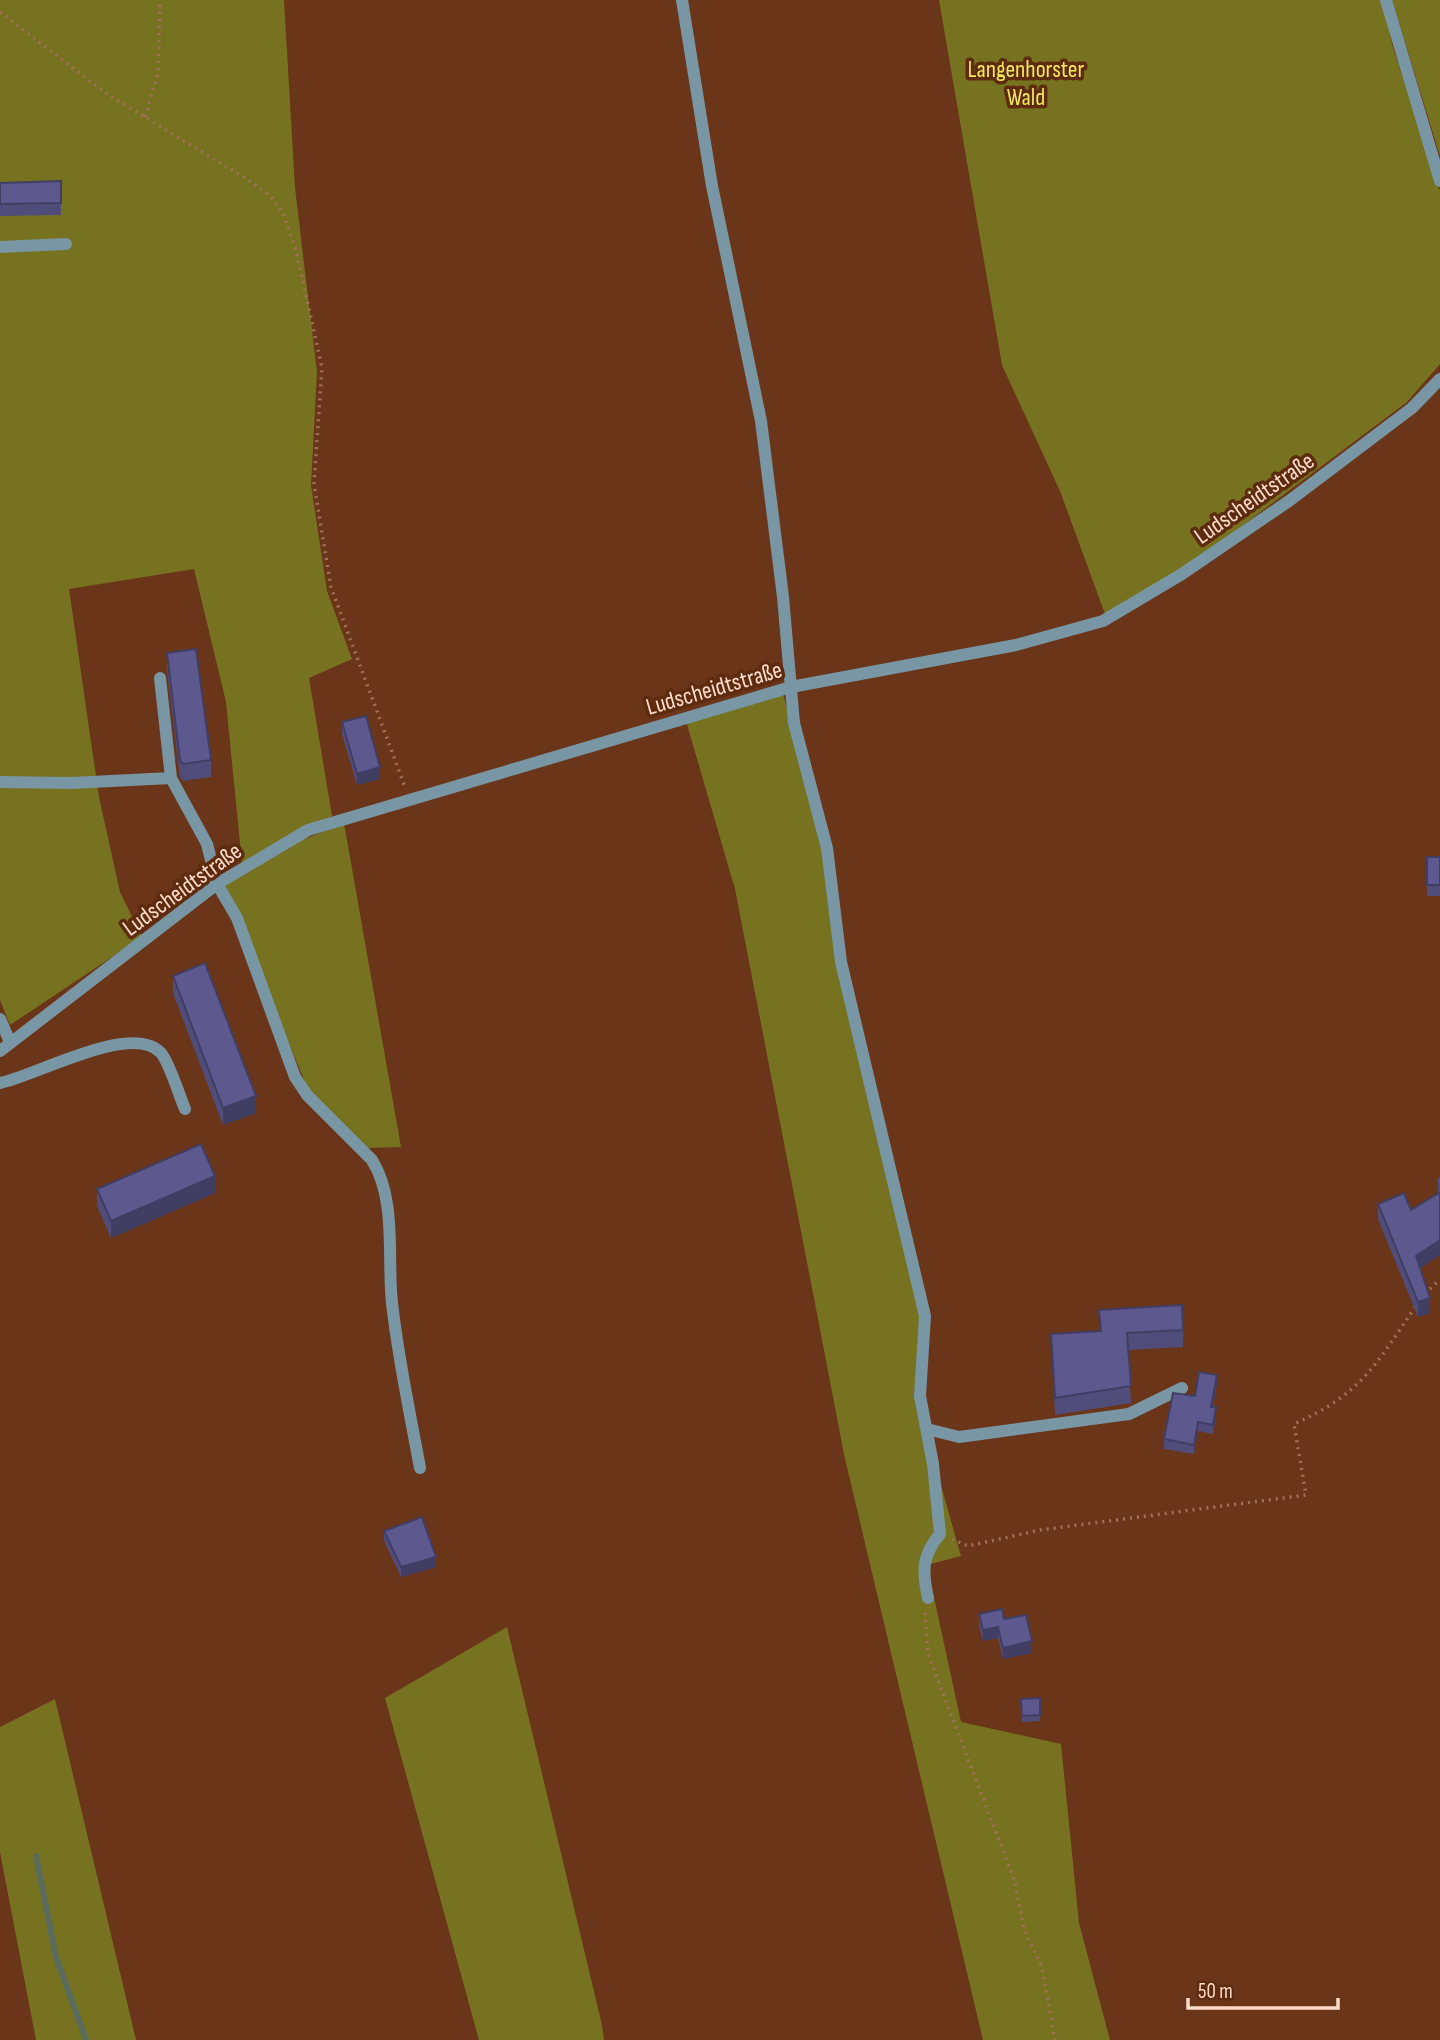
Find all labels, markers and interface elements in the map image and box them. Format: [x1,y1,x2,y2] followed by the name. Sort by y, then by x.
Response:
[968,55,1085,112] park label: Langenhorster Wald
[1189,446,1320,550] street label: Ludscheidtstraße
[643,655,785,722] street label: Ludscheidtstraße
[117,837,247,942] street label: Ludscheidtstraße
[1188,1966,1338,2010] scale bar
[1198,1979,1233,2004] text: 50 m

